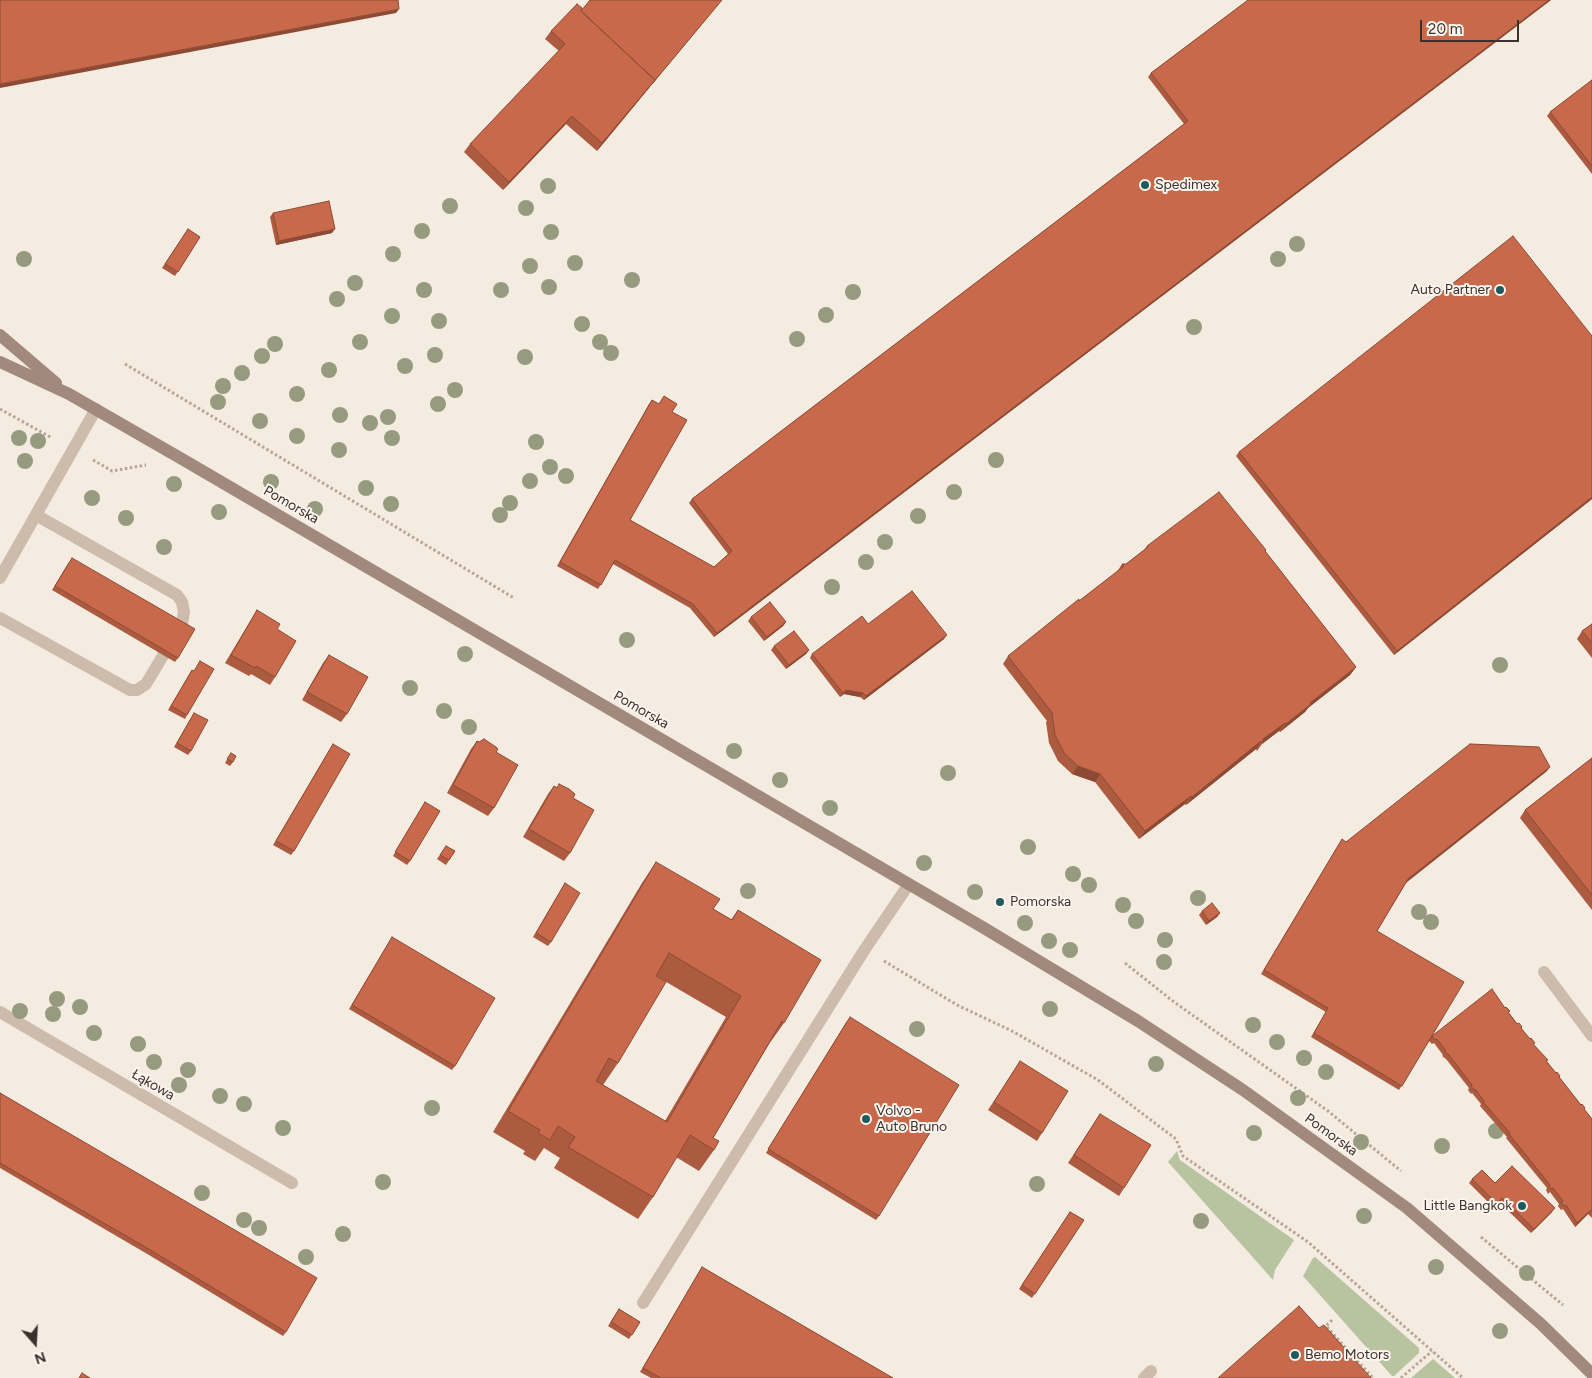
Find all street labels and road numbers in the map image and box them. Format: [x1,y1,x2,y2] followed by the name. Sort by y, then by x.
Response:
[260,482,322,528] street label: Pomorska
[610,687,672,733] street label: Pomorska
[128,1066,178,1104] street label: Łąkowa
[1301,1110,1361,1160] street label: Pomorska

